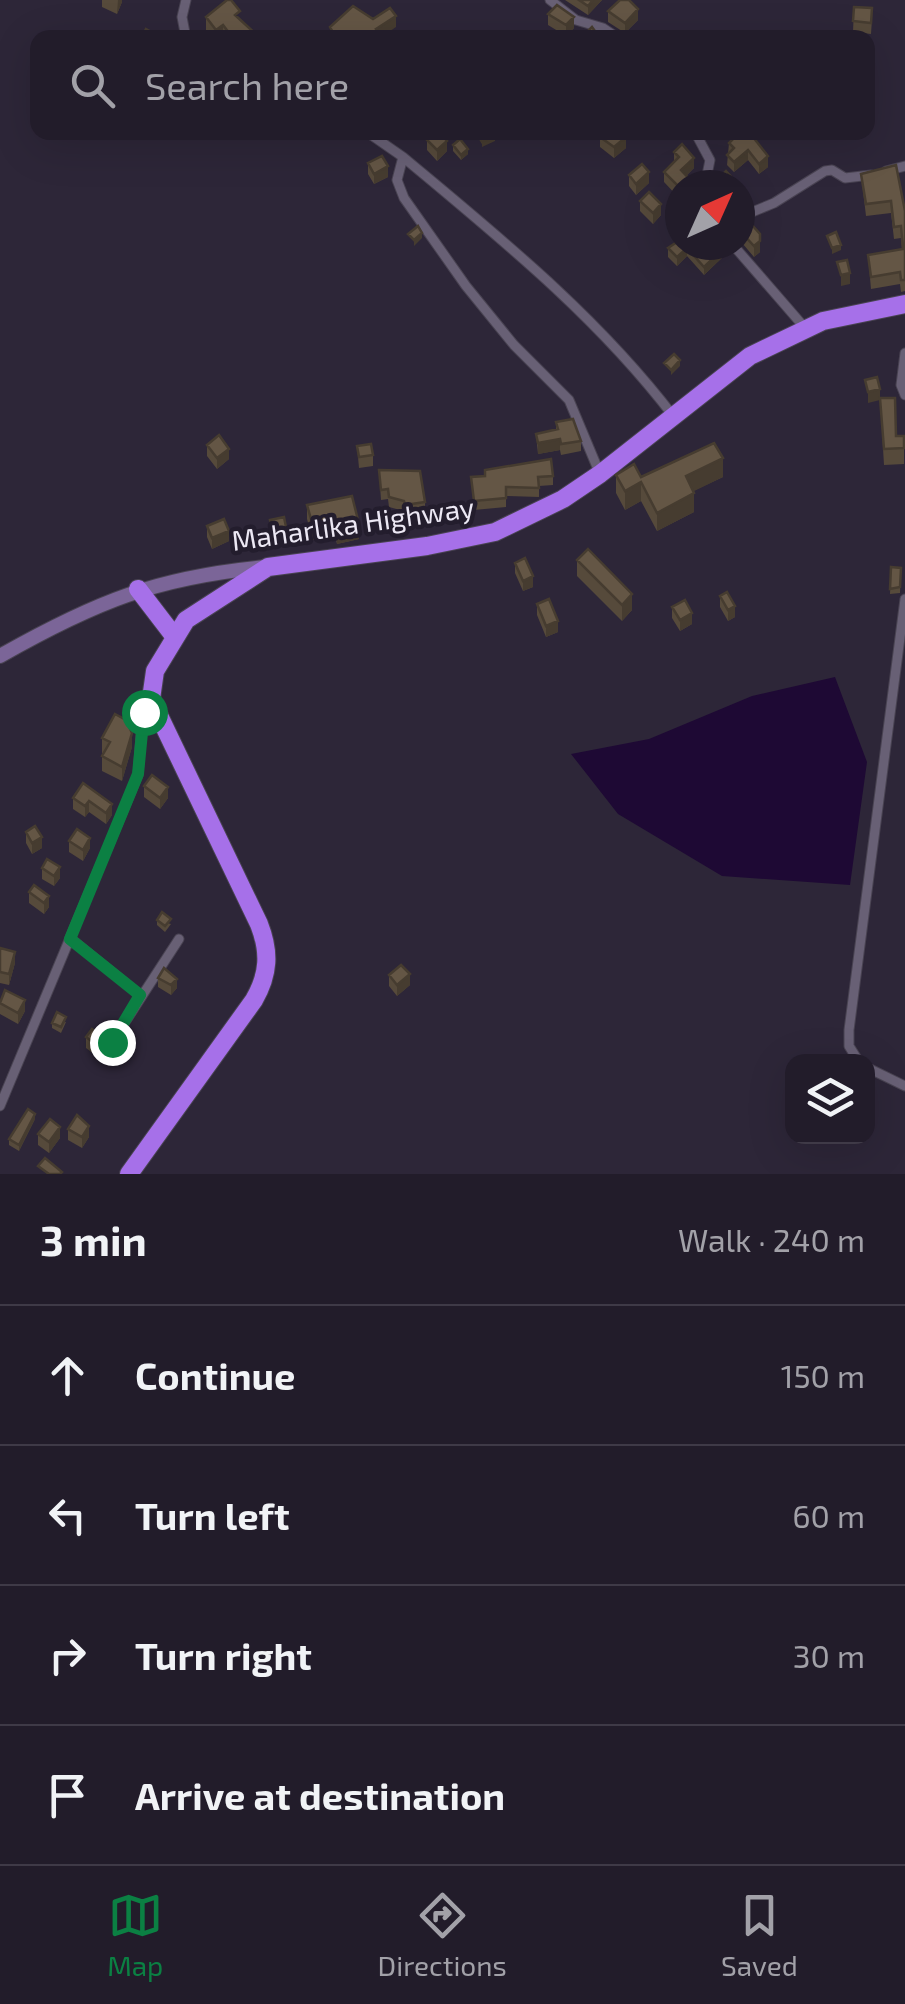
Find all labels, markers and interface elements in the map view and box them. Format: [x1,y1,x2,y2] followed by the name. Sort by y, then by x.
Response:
[30,30,875,140] search box
[65,58,120,113] icon: search
[145,62,349,108] text: Search here
[665,170,755,260] north arrow
[229,489,477,557] street label: Maharlika Highway
[122,690,168,736] route start
[90,1020,136,1066] route end
[785,1054,875,1144] map controls
[785,1054,875,1144] button: layers
[40,1214,147,1264] text: 3 min
[678,1220,865,1258] text: Walk · 240 m
[40,1348,95,1403] icon: ahead
[135,1352,295,1398] text: Continue
[781,1356,865,1394] text: 150 m
[40,1488,95,1543] icon: left
[135,1492,290,1538] text: Turn left
[792,1496,865,1534] text: 60 m
[40,1628,95,1683] icon: right
[135,1632,312,1678] text: Turn right
[793,1636,865,1674] text: 30 m
[40,1768,95,1823] icon: arrive
[135,1772,505,1818] text: Arrive at destination
[107,1888,163,1982] tab: Map
[378,1888,507,1982] tab: Directions
[721,1888,798,1982] tab: Saved

